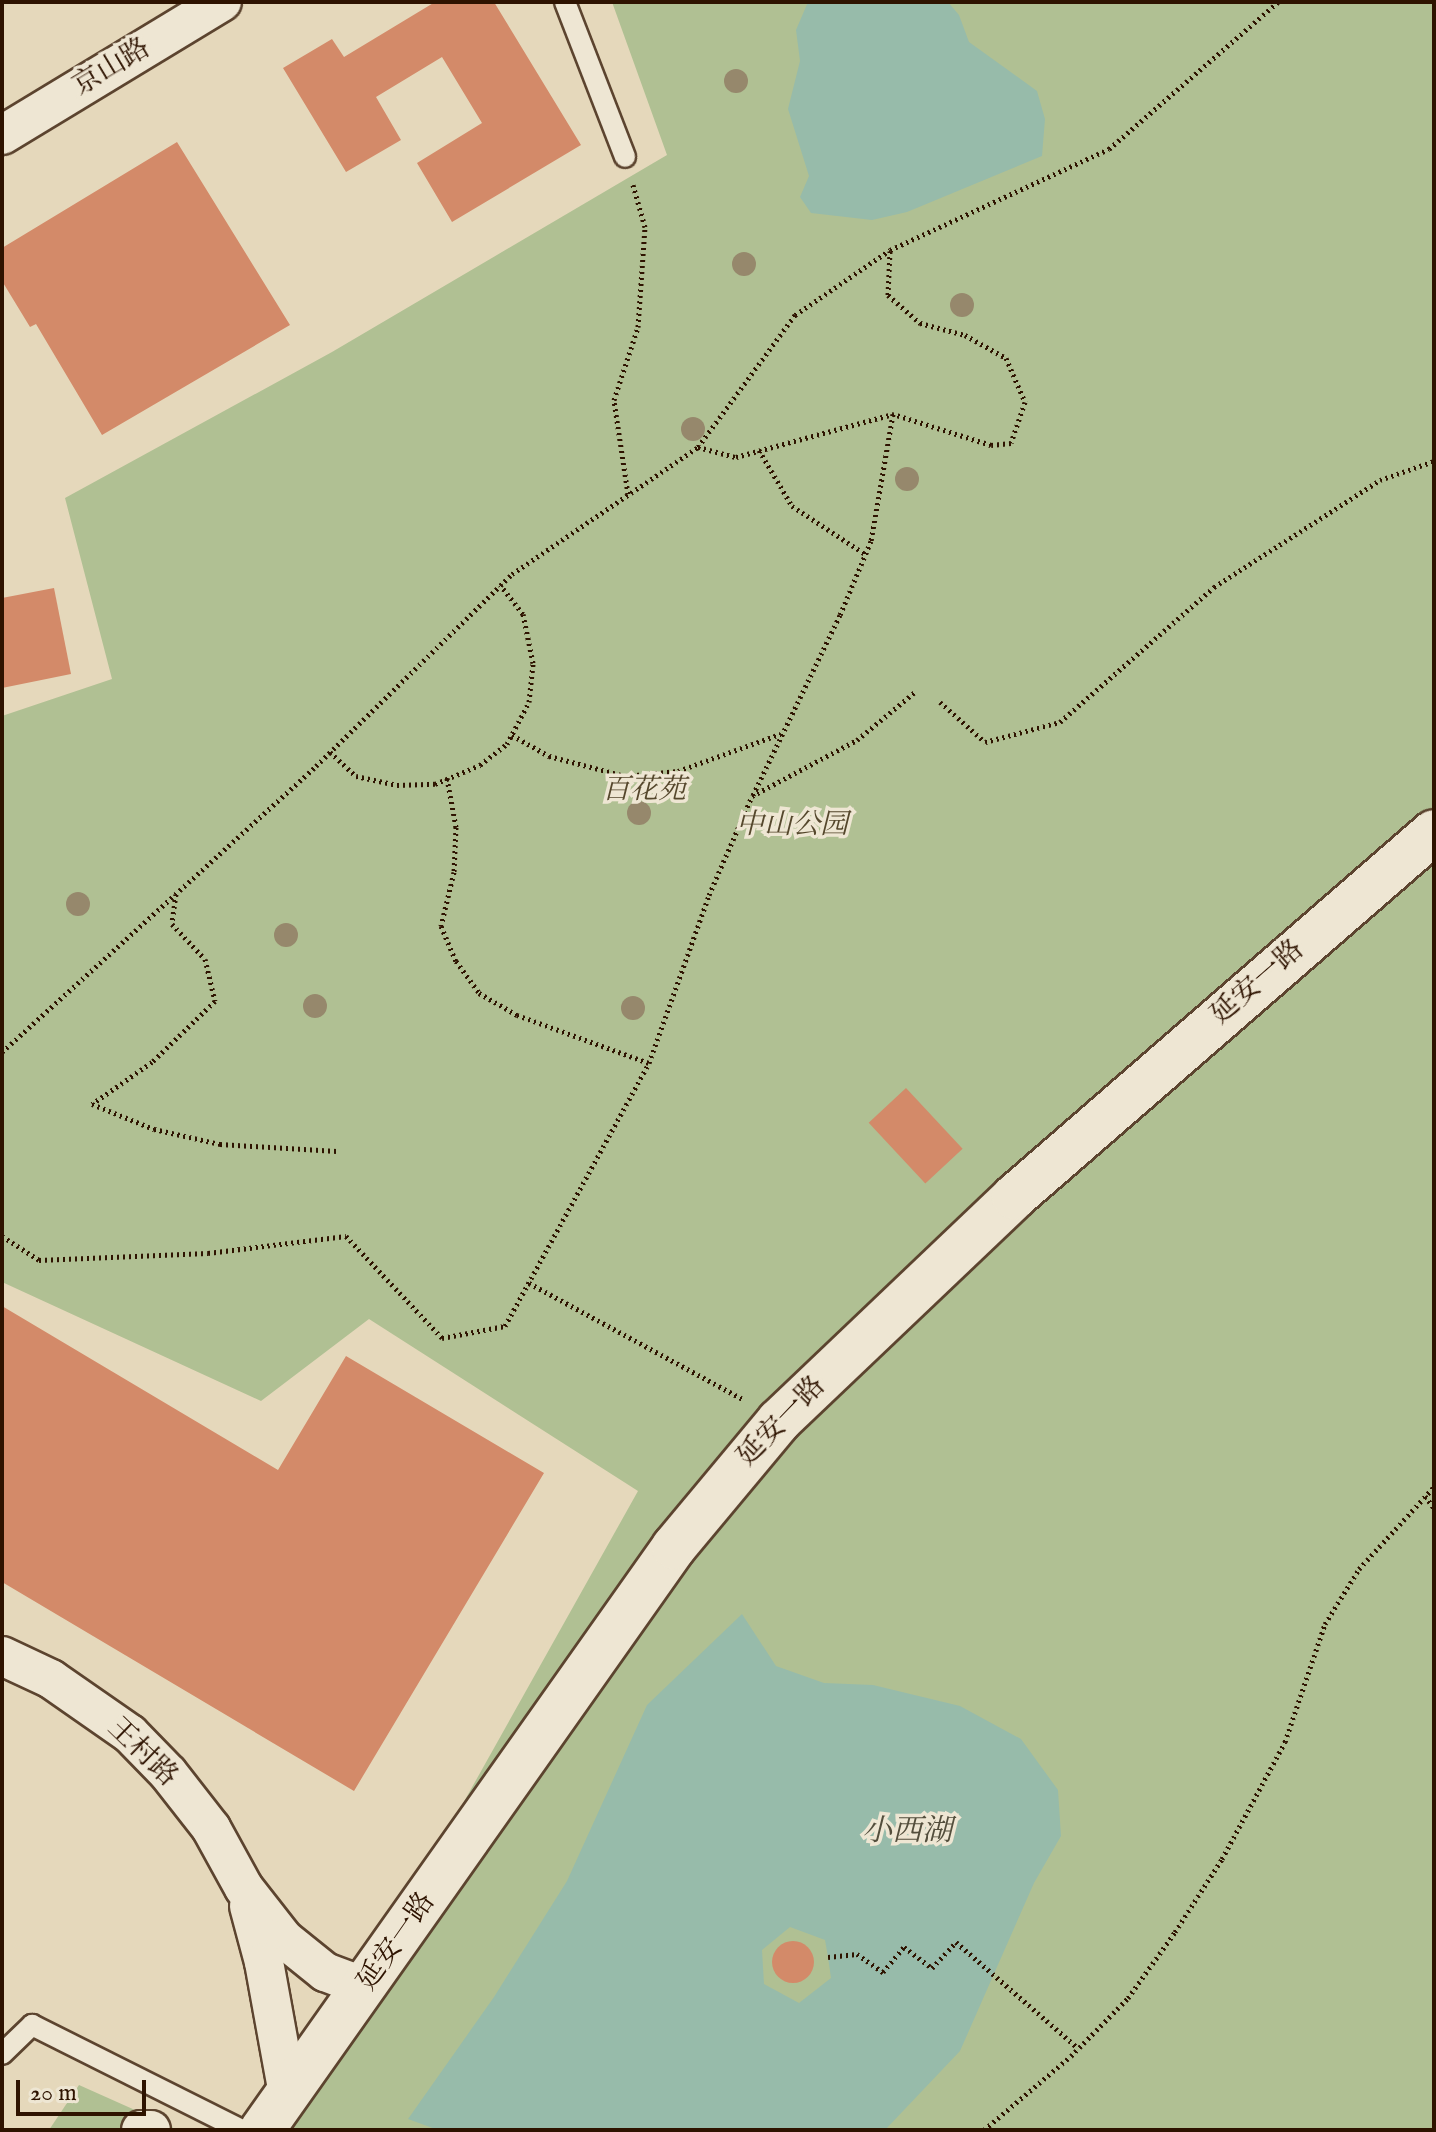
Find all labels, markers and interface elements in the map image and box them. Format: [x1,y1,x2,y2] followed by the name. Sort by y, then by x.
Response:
[67,32,157,104] street label: 京山路
[602,774,686,808] park label: 百花苑
[736,809,848,843] park label: 中山公园
[1205,934,1311,1032] street label: 延安一路
[731,1370,833,1474] street label: 延安一路
[100,1712,184,1794] street label: 王村路
[862,1814,952,1850] water label: 小西湖
[351,1886,443,1998] street label: 延安一路
[20,2064,150,2114] scale bar
[30,2078,77,2109] text: 20 m

